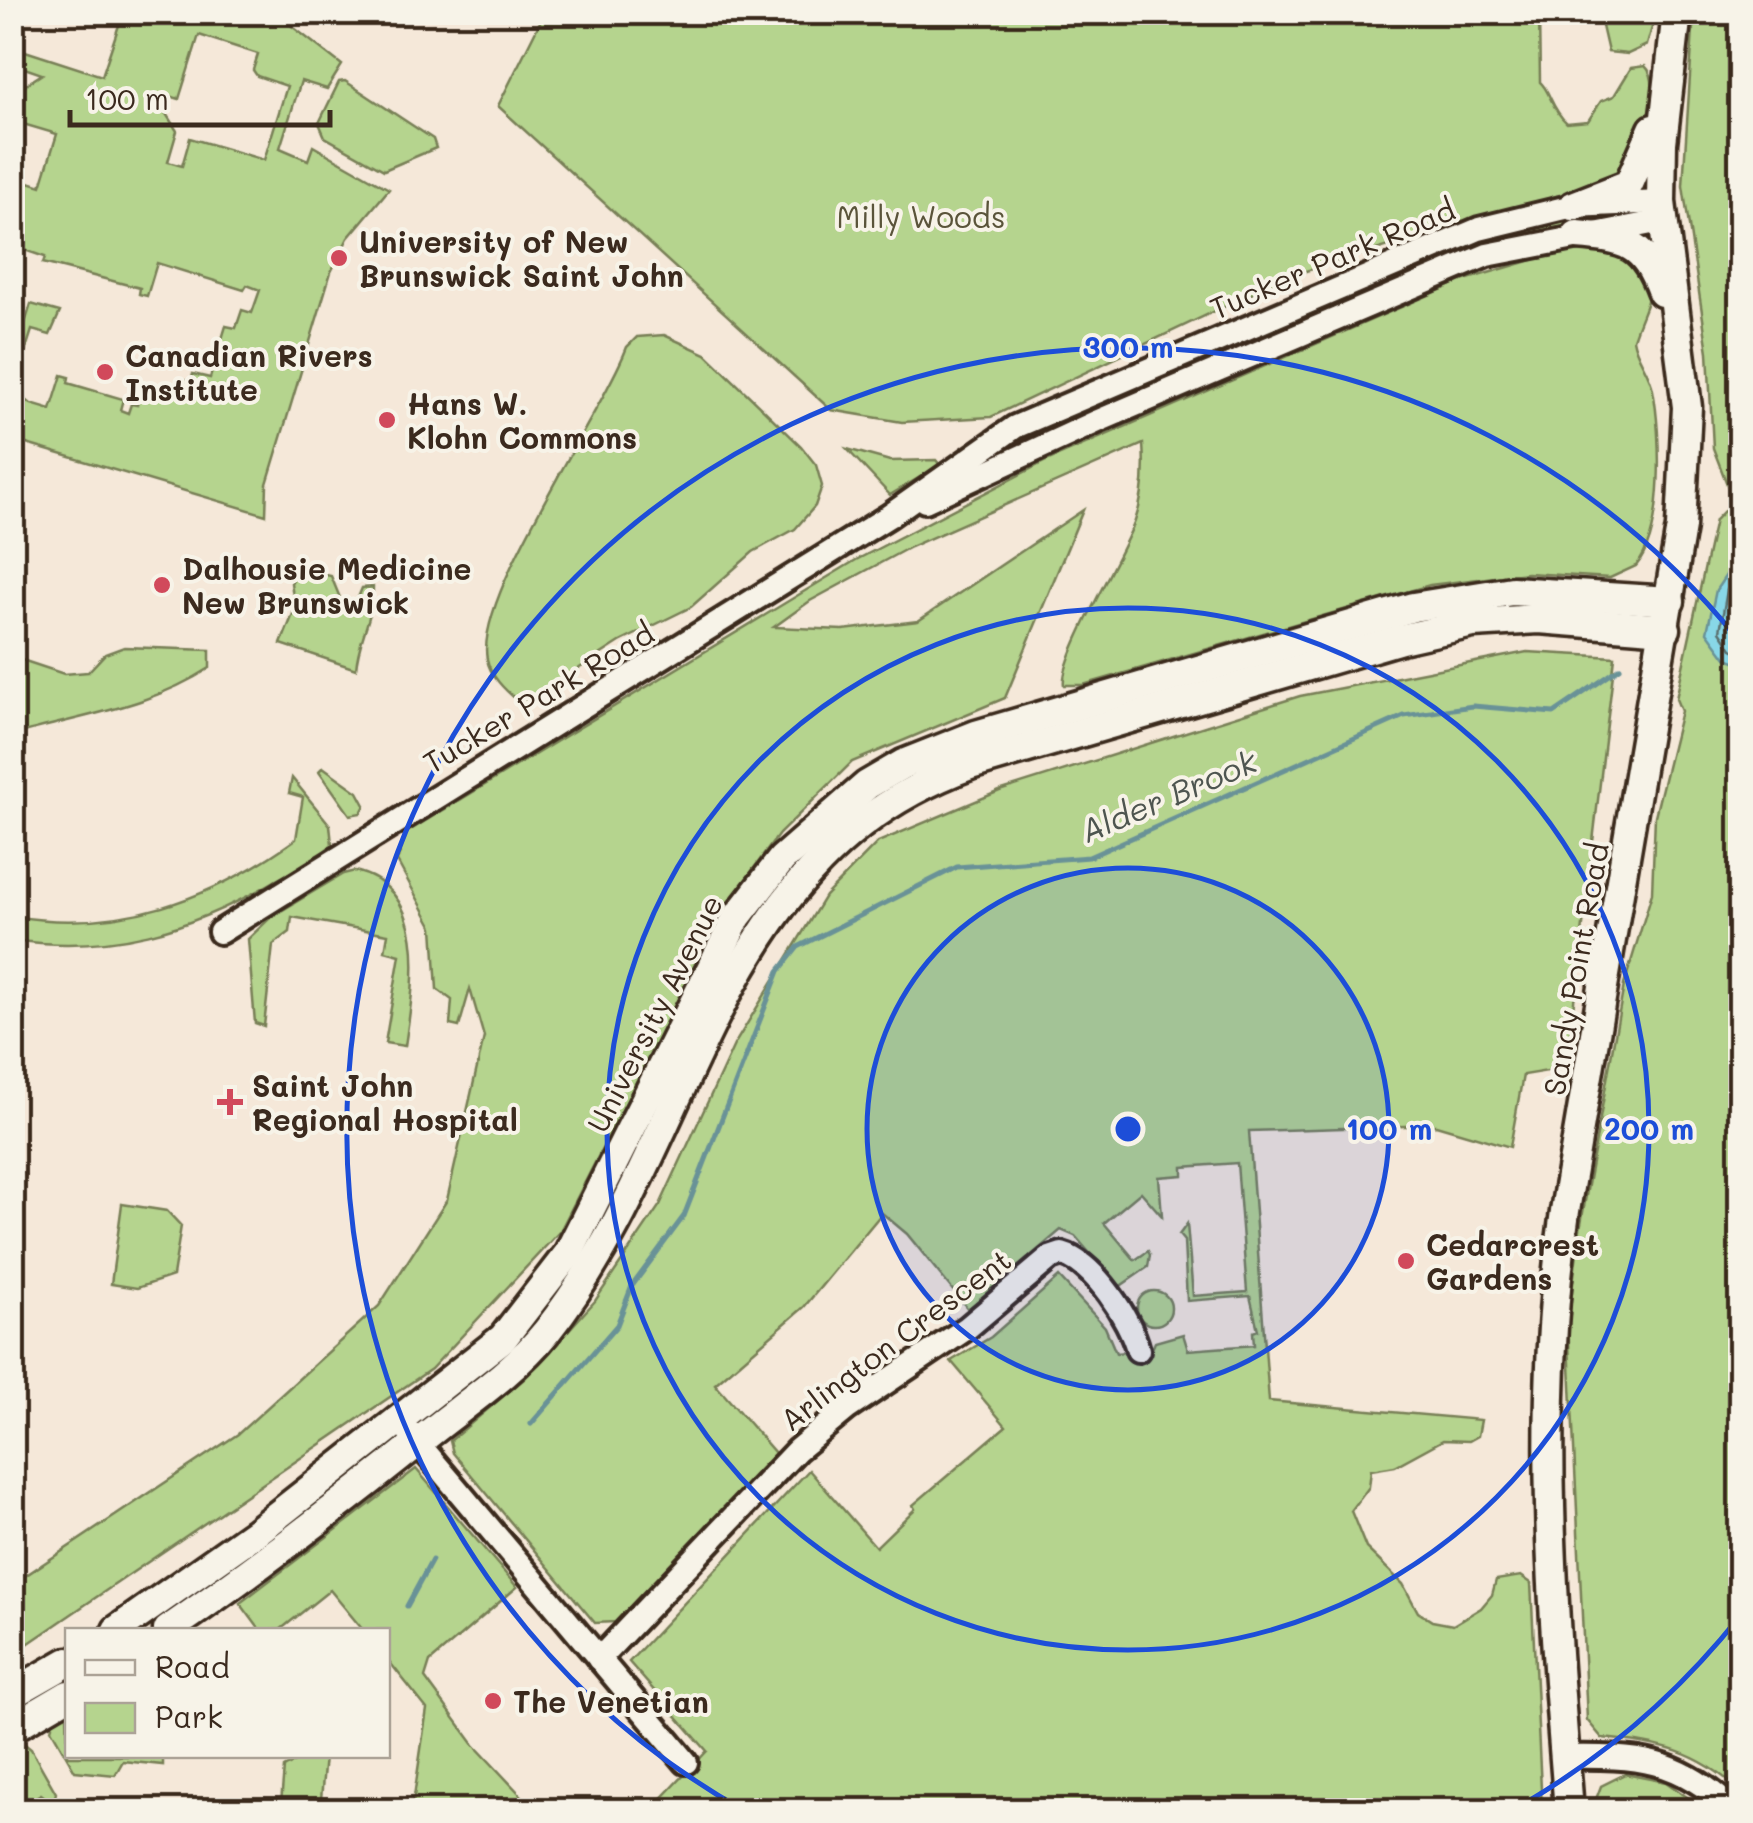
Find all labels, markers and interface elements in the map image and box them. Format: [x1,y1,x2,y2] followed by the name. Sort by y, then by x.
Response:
[70,65,330,127] scale bar
[85,78,169,118] text: 100 m
[1203,188,1461,328] street label: Tucker Park Road
[837,196,1005,236] park label: Milly Woods
[359,221,684,295] place label: University of New Brunswick Saint John
[328,247,350,269] marker: University of New Brunswick Saint John
[1082,326,1174,366] text: 300 m
[125,335,373,409] place label: Canadian Rivers Institute
[94,361,116,383] marker: Canadian Rivers Institute
[407,383,637,457] place label: Hans W. Klohn Commons
[376,409,398,431] marker: Hans W. Klohn Commons
[182,548,471,622] place label: Dalhousie Medicine New Brunswick
[151,574,173,596] marker: Dalhousie Medicine New Brunswick
[415,612,661,782] street label: Tucker Park Road
[1074,739,1263,851] water label: Alder Brook
[1533,840,1617,1098] street label: Sandy Point Road
[577,887,731,1139] street label: University Avenue
[252,1065,518,1139] place label: Saint John Regional Hospital
[217,1089,243,1115] marker: Saint John Regional Hospital
[1346,1108,1432,1148] text: 100 m
[1604,1108,1694,1148] text: 200 m
[1110,1111,1146,1147] centre of rings
[1426,1224,1599,1298] place label: Cedarcrest Gardens
[771,1239,1019,1439] street label: Arlington Crescent
[1395,1250,1417,1272] marker: Cedarcrest Gardens
[65,1628,390,1758] legend
[155,1646,230,1686] text: Road
[513,1681,709,1721] place label: The Venetian
[482,1690,504,1712] marker: The Venetian
[155,1696,223,1736] text: Park

